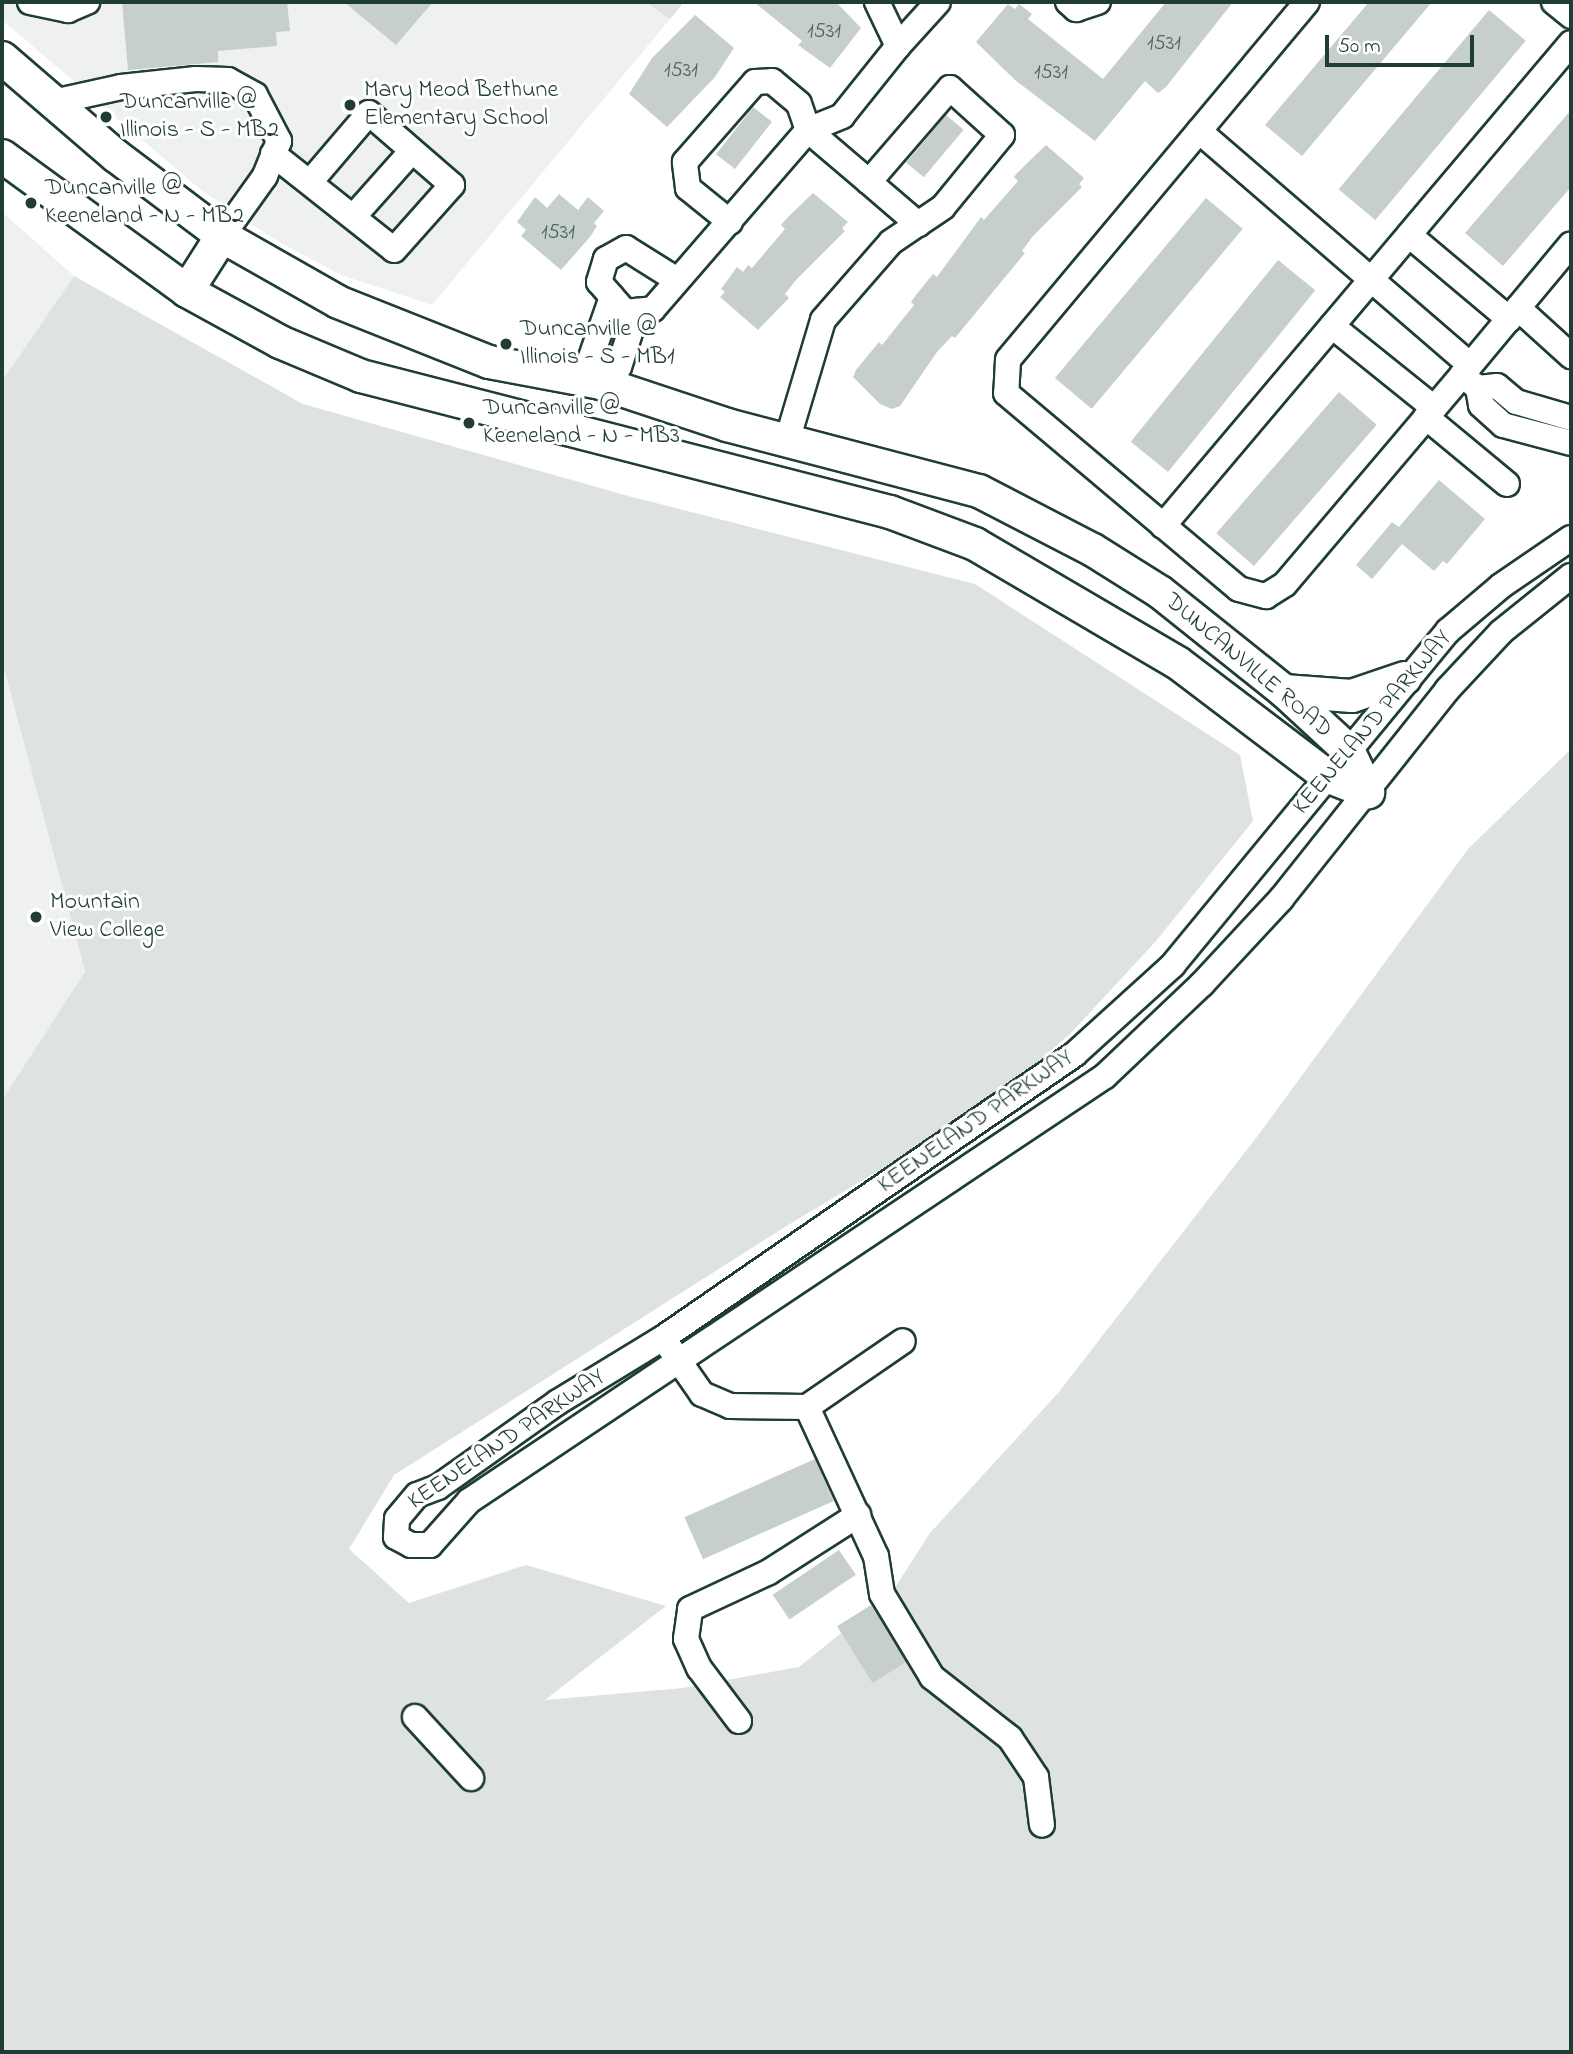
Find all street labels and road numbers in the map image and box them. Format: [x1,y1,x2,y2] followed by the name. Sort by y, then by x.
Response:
[1158,587,1338,745] street label: DUNCANVILLE ROAD
[1288,625,1458,821] street label: KEENELAND PARKWAY
[873,1044,1079,1200] street label: KEENELAND PARKWAY
[403,1363,611,1517] street label: KEENELAND PARKWAY

